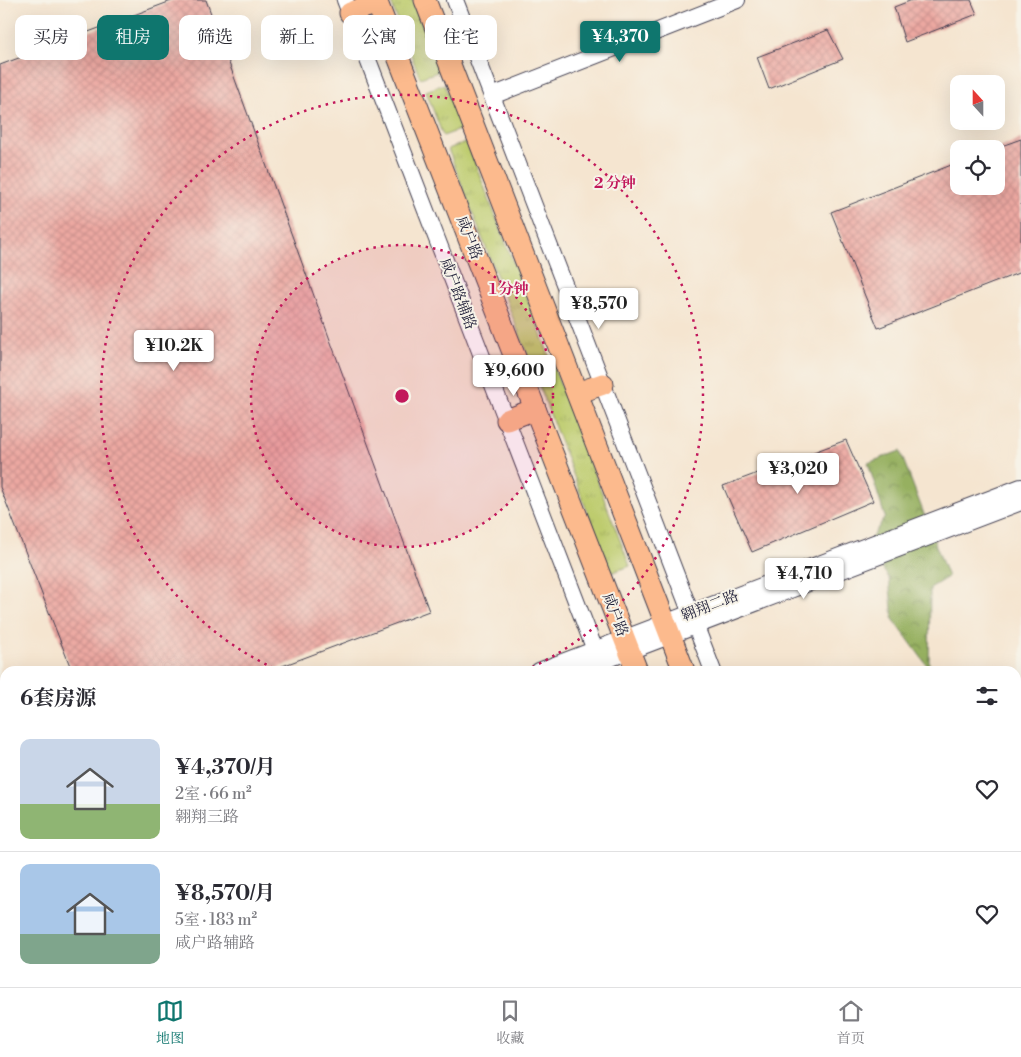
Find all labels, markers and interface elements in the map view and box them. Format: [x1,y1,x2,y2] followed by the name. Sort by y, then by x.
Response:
[15,15,87,60] chip: 买房
[97,15,169,60] chip: 租房
[179,15,251,60] chip: 筛选
[261,15,333,60] chip: 新上
[343,15,415,60] chip: 公寓
[425,15,497,60] chip: 住宅
[579,20,661,63] pin: ¥4,370
[591,27,649,47] text: ¥4,370
[950,75,1005,130] north arrow
[950,75,1005,195] map controls
[950,140,1005,195] button: locate
[594,174,636,193] text: 2 分钟
[452,214,486,262] street label: 咸户路
[436,256,480,332] street label: 咸户路辅路
[489,280,529,299] text: 1 分钟
[558,288,640,330] pin: ¥8,570
[570,294,628,314] text: ¥8,570
[133,330,215,372] pin: ¥10.2K
[145,336,203,356] text: ¥10.2K
[473,354,555,397] pin: ¥9,600
[484,361,544,381] text: ¥9,600
[393,387,411,405] centre of rings
[757,452,839,495] pin: ¥3,020
[768,459,828,479] text: ¥3,020
[763,558,845,600] pin: ¥4,710
[776,564,832,584] text: ¥4,710
[679,586,741,626] street label: 翱翔二路
[598,591,632,639] street label: 咸户路
[973,682,1001,710] icon: filters
[20,686,96,712] text: 6套房源
[175,755,276,781] text: ¥4,370/月
[60,759,120,819] icon: home
[973,775,1001,803] icon: heart
[175,784,252,804] text: 2室 · 66 m²
[175,807,239,827] text: 翱翔三路
[175,881,275,907] text: ¥8,570/月
[60,884,120,944] icon: home
[973,900,1001,928] icon: heart
[175,910,257,930] text: 5室 · 183 m²
[175,933,255,953] text: 咸户路辅路
[156,997,184,1048] tab: 地图
[496,997,524,1048] tab: 收藏
[837,997,865,1048] tab: 首页

